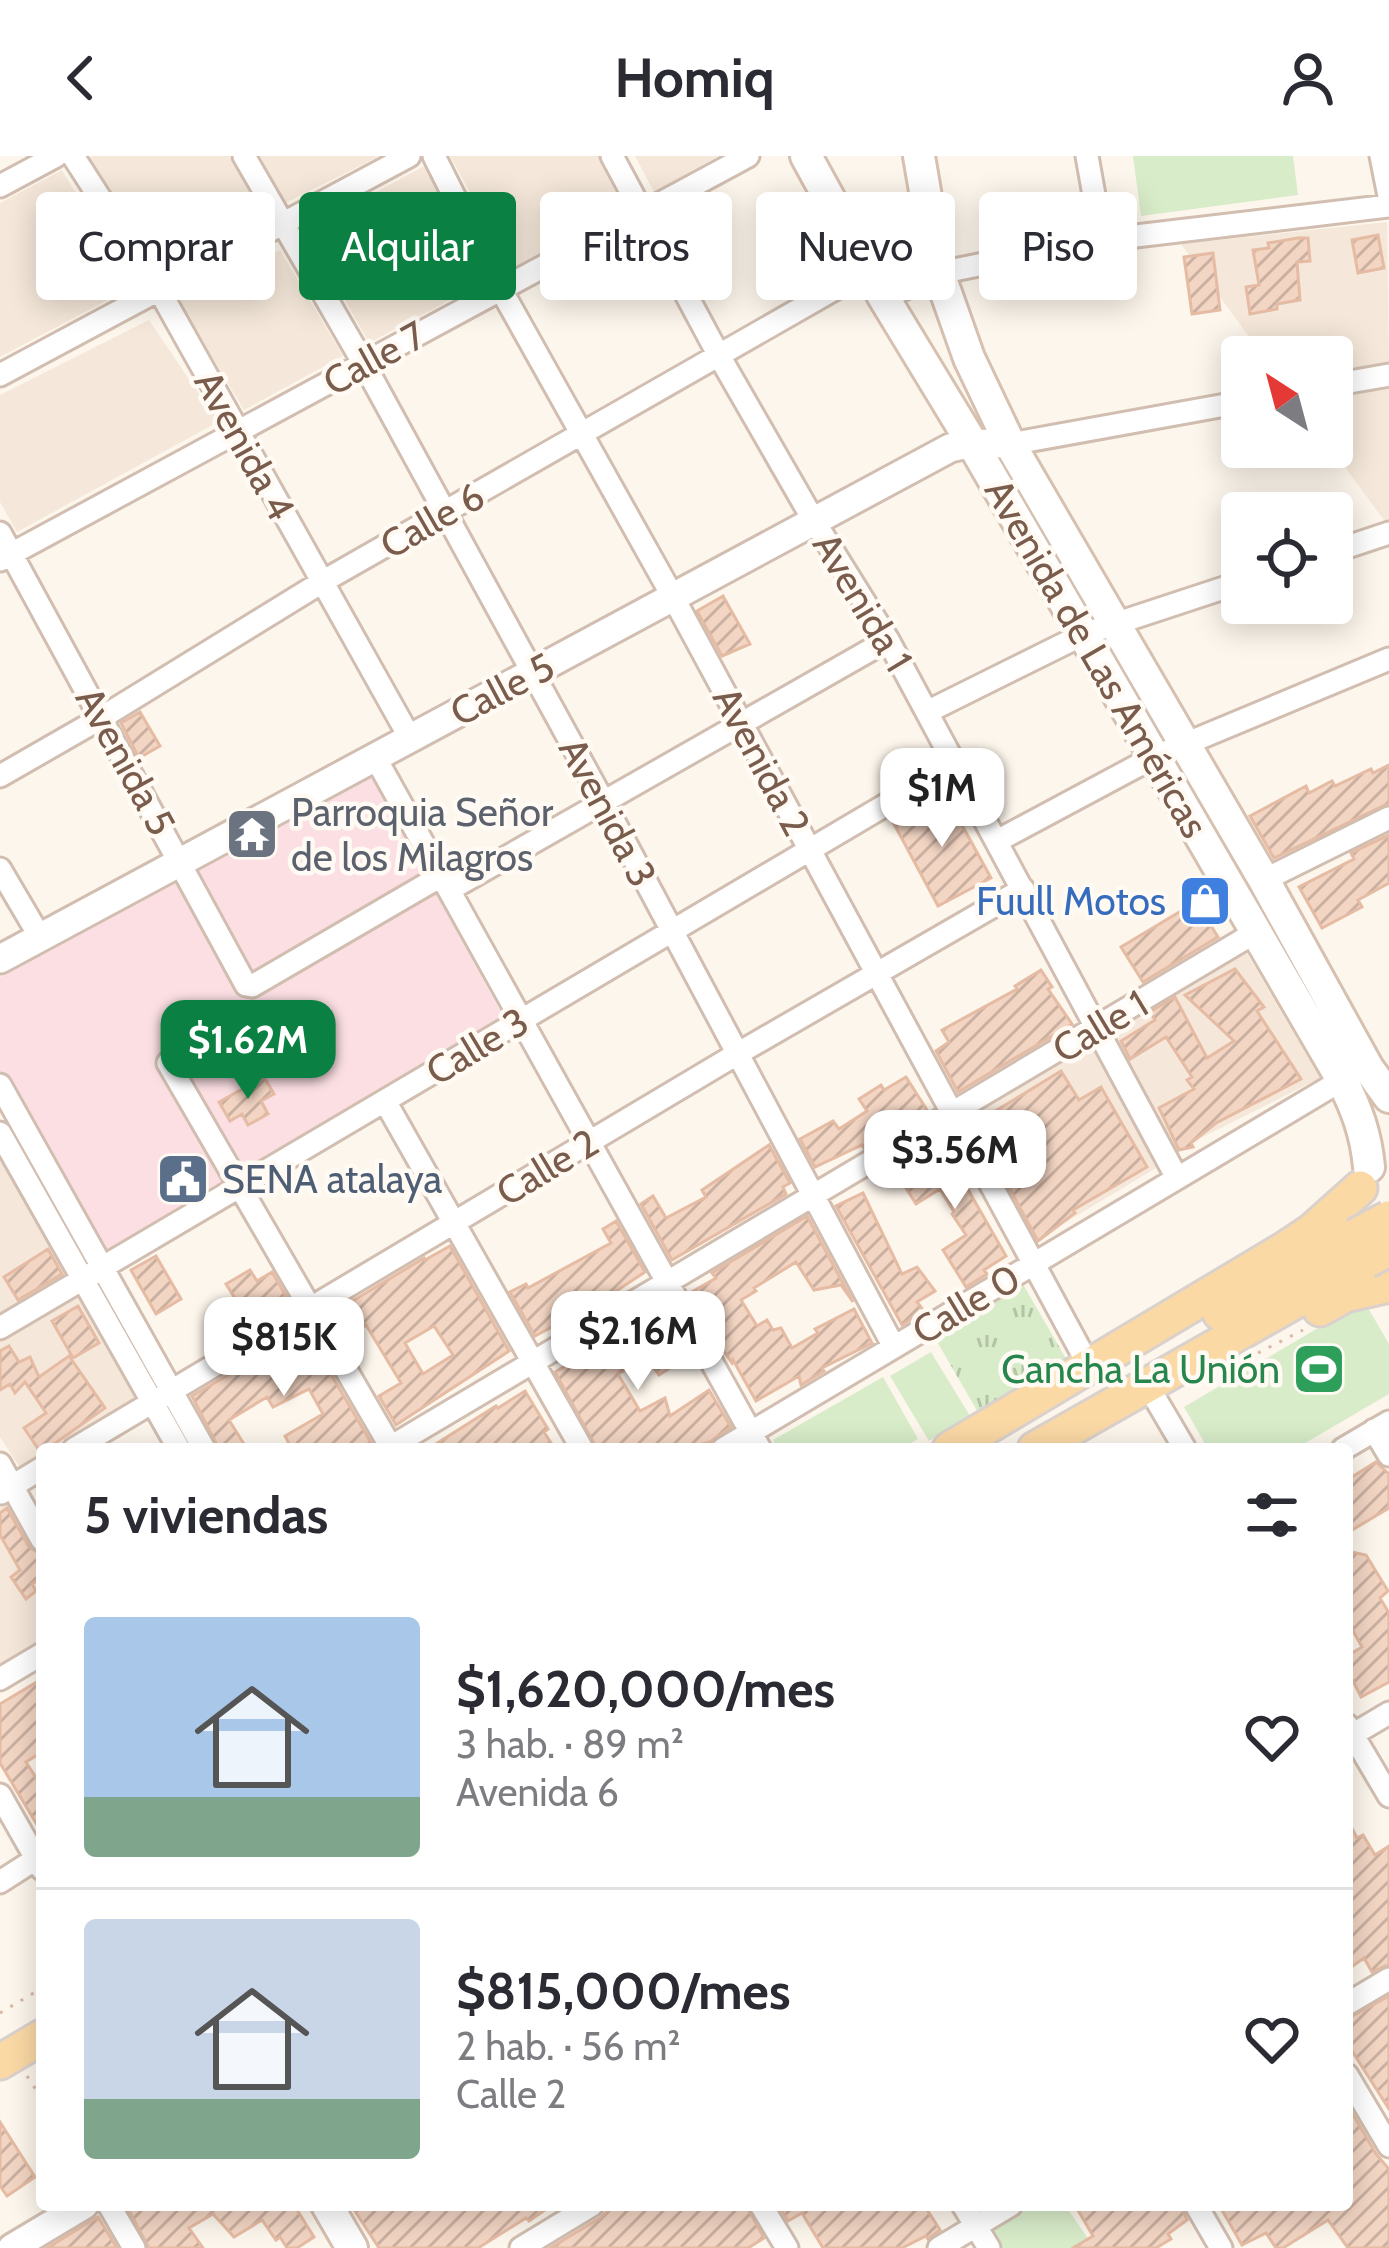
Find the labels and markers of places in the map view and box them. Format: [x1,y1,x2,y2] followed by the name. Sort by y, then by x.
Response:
[884,748,1000,850] pin: $1M
[291,788,554,881] place label: Parroquia Señor de los Milagros
[224,806,280,862] temple icon: Parroquia Señor de los Milagros
[1177,873,1233,929] shop icon: Fuull Motos
[976,877,1166,925] place label: Fuull Motos
[150,1000,346,1102] pin: $1.62M
[857,1110,1053,1212] pin: $3.56M
[155,1151,211,1207] public building icon: SENA atalaya
[222,1155,442,1203] place label: SENA atalaya
[540,1291,736,1393] pin: $2.16M
[200,1297,368,1399] pin: $815K
[1291,1341,1347,1397] sports icon: Cancha La Unión
[1001,1345,1280,1393] place label: Cancha La Unión

